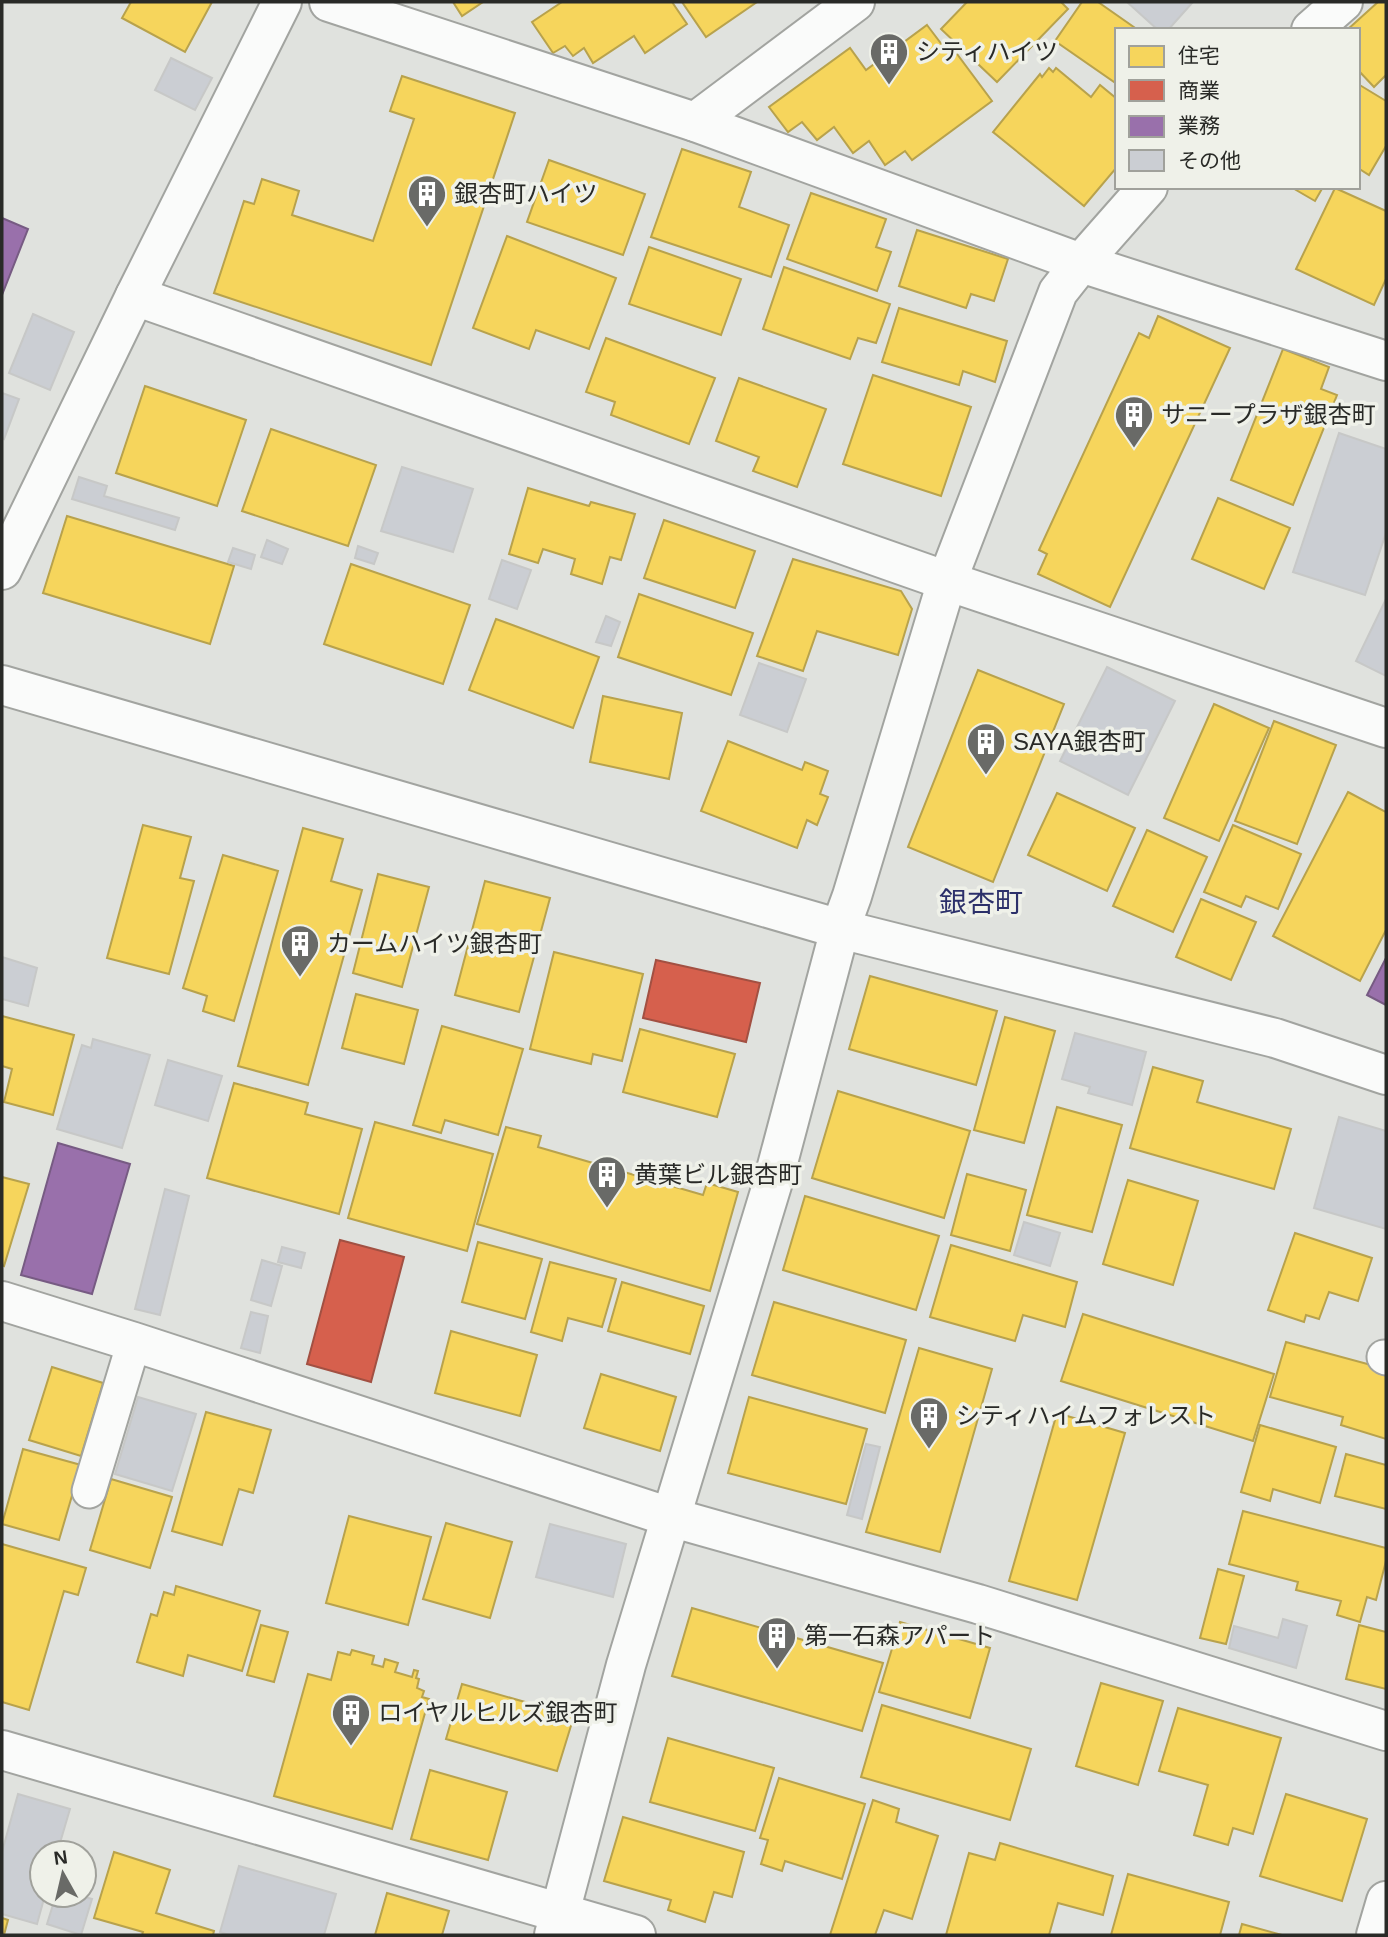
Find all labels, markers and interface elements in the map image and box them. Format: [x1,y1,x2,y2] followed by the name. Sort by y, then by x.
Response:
[1115,28,1360,189] legend
[868,31,910,86] building icon: シティハイツ
[916,38,1058,65] place label: シティハイツ
[1178,44,1220,67] text: 住宅
[1178,79,1220,102] text: 商業
[1178,114,1220,137] text: 業務
[1178,149,1241,172] text: その他
[406,173,448,228] building icon: 銀杏町ハイツ
[454,180,598,207] place label: 銀杏町ハイツ
[1113,394,1155,449] building icon: サニープラザ銀杏町
[1161,401,1376,428] place label: サニープラザ銀杏町
[965,721,1007,776] building icon: SAYA銀杏町
[1013,728,1145,755] place label: SAYA銀杏町
[939,887,1023,918] district label: 銀杏町
[279,923,321,978] building icon: カームハイツ銀杏町
[327,930,542,957] place label: カームハイツ銀杏町
[586,1154,628,1209] building icon: 黄葉ビル銀杏町
[634,1161,802,1188] place label: 黄葉ビル銀杏町
[908,1395,950,1450] building icon: シティハイムフォレスト
[956,1402,1216,1429] place label: シティハイムフォレスト
[756,1615,798,1670] building icon: 第一石森アパート
[804,1622,996,1649] place label: 第一石森アパート
[330,1692,372,1747] building icon: ロイヤルヒルズ銀杏町
[378,1699,617,1726] place label: ロイヤルヒルズ銀杏町
[28,1839,98,1909] north arrow
[52,1846,69,1869] text: N

